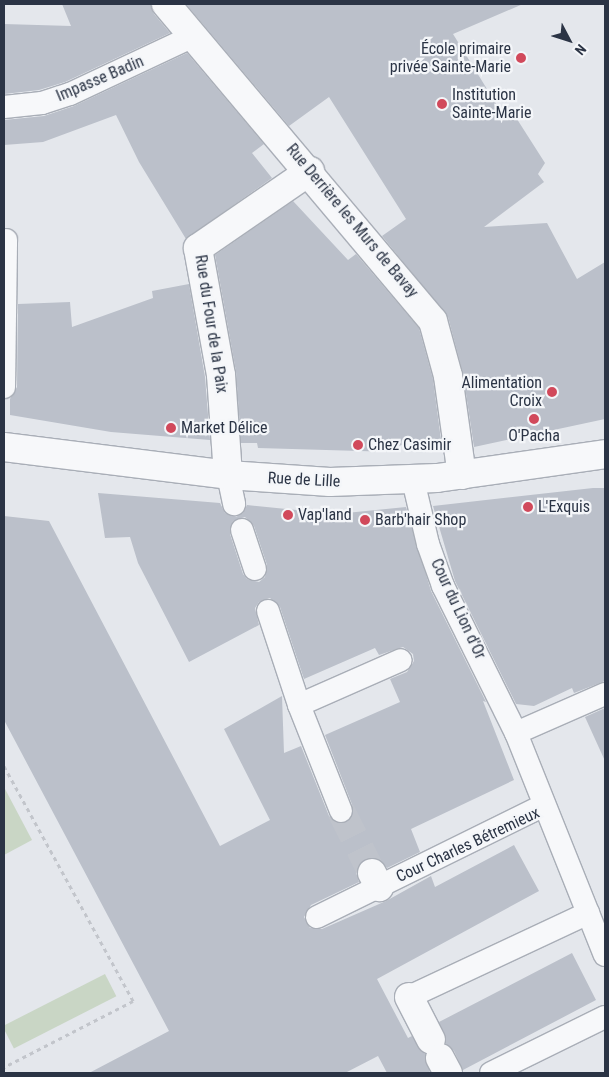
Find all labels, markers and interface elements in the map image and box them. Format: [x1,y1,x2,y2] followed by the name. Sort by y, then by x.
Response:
[544,15,594,65] north arrow
[390,39,511,77] place label: École primaire privée Sainte-Marie
[572,41,589,58] text: N
[53,52,147,106] street label: Impasse Badin
[515,52,527,64] marker: École primaire privée Sainte-Marie
[452,85,531,123] place label: Institution Sainte-Marie
[436,98,448,110] marker: Institution Sainte-Marie
[282,140,422,302] street label: Rue Derrière les Murs de Bavay
[191,253,231,395] street label: Rue du Four de la Paix
[462,373,542,411] place label: Alimentation Croix
[546,386,558,398] marker: Alimentation Croix
[528,413,540,425] marker: O'Pacha
[181,418,267,438] place label: Market Délice
[165,422,177,434] marker: Market Délice
[508,426,560,446] place label: O'Pacha
[368,435,451,455] place label: Chez Casimir
[352,439,364,451] marker: Chez Casimir
[267,469,341,491] street label: Rue de Lille
[538,497,590,517] place label: L'Exquis
[522,501,534,513] marker: L'Exquis
[298,505,352,525] place label: Vap'land
[282,509,294,521] marker: Vap'land
[375,510,466,530] place label: Barb'hair Shop
[359,514,371,526] marker: Barb'hair Shop
[426,556,490,662] street label: Cour du Lion d'Or
[393,803,543,887] street label: Cour Charles Bétremieux

